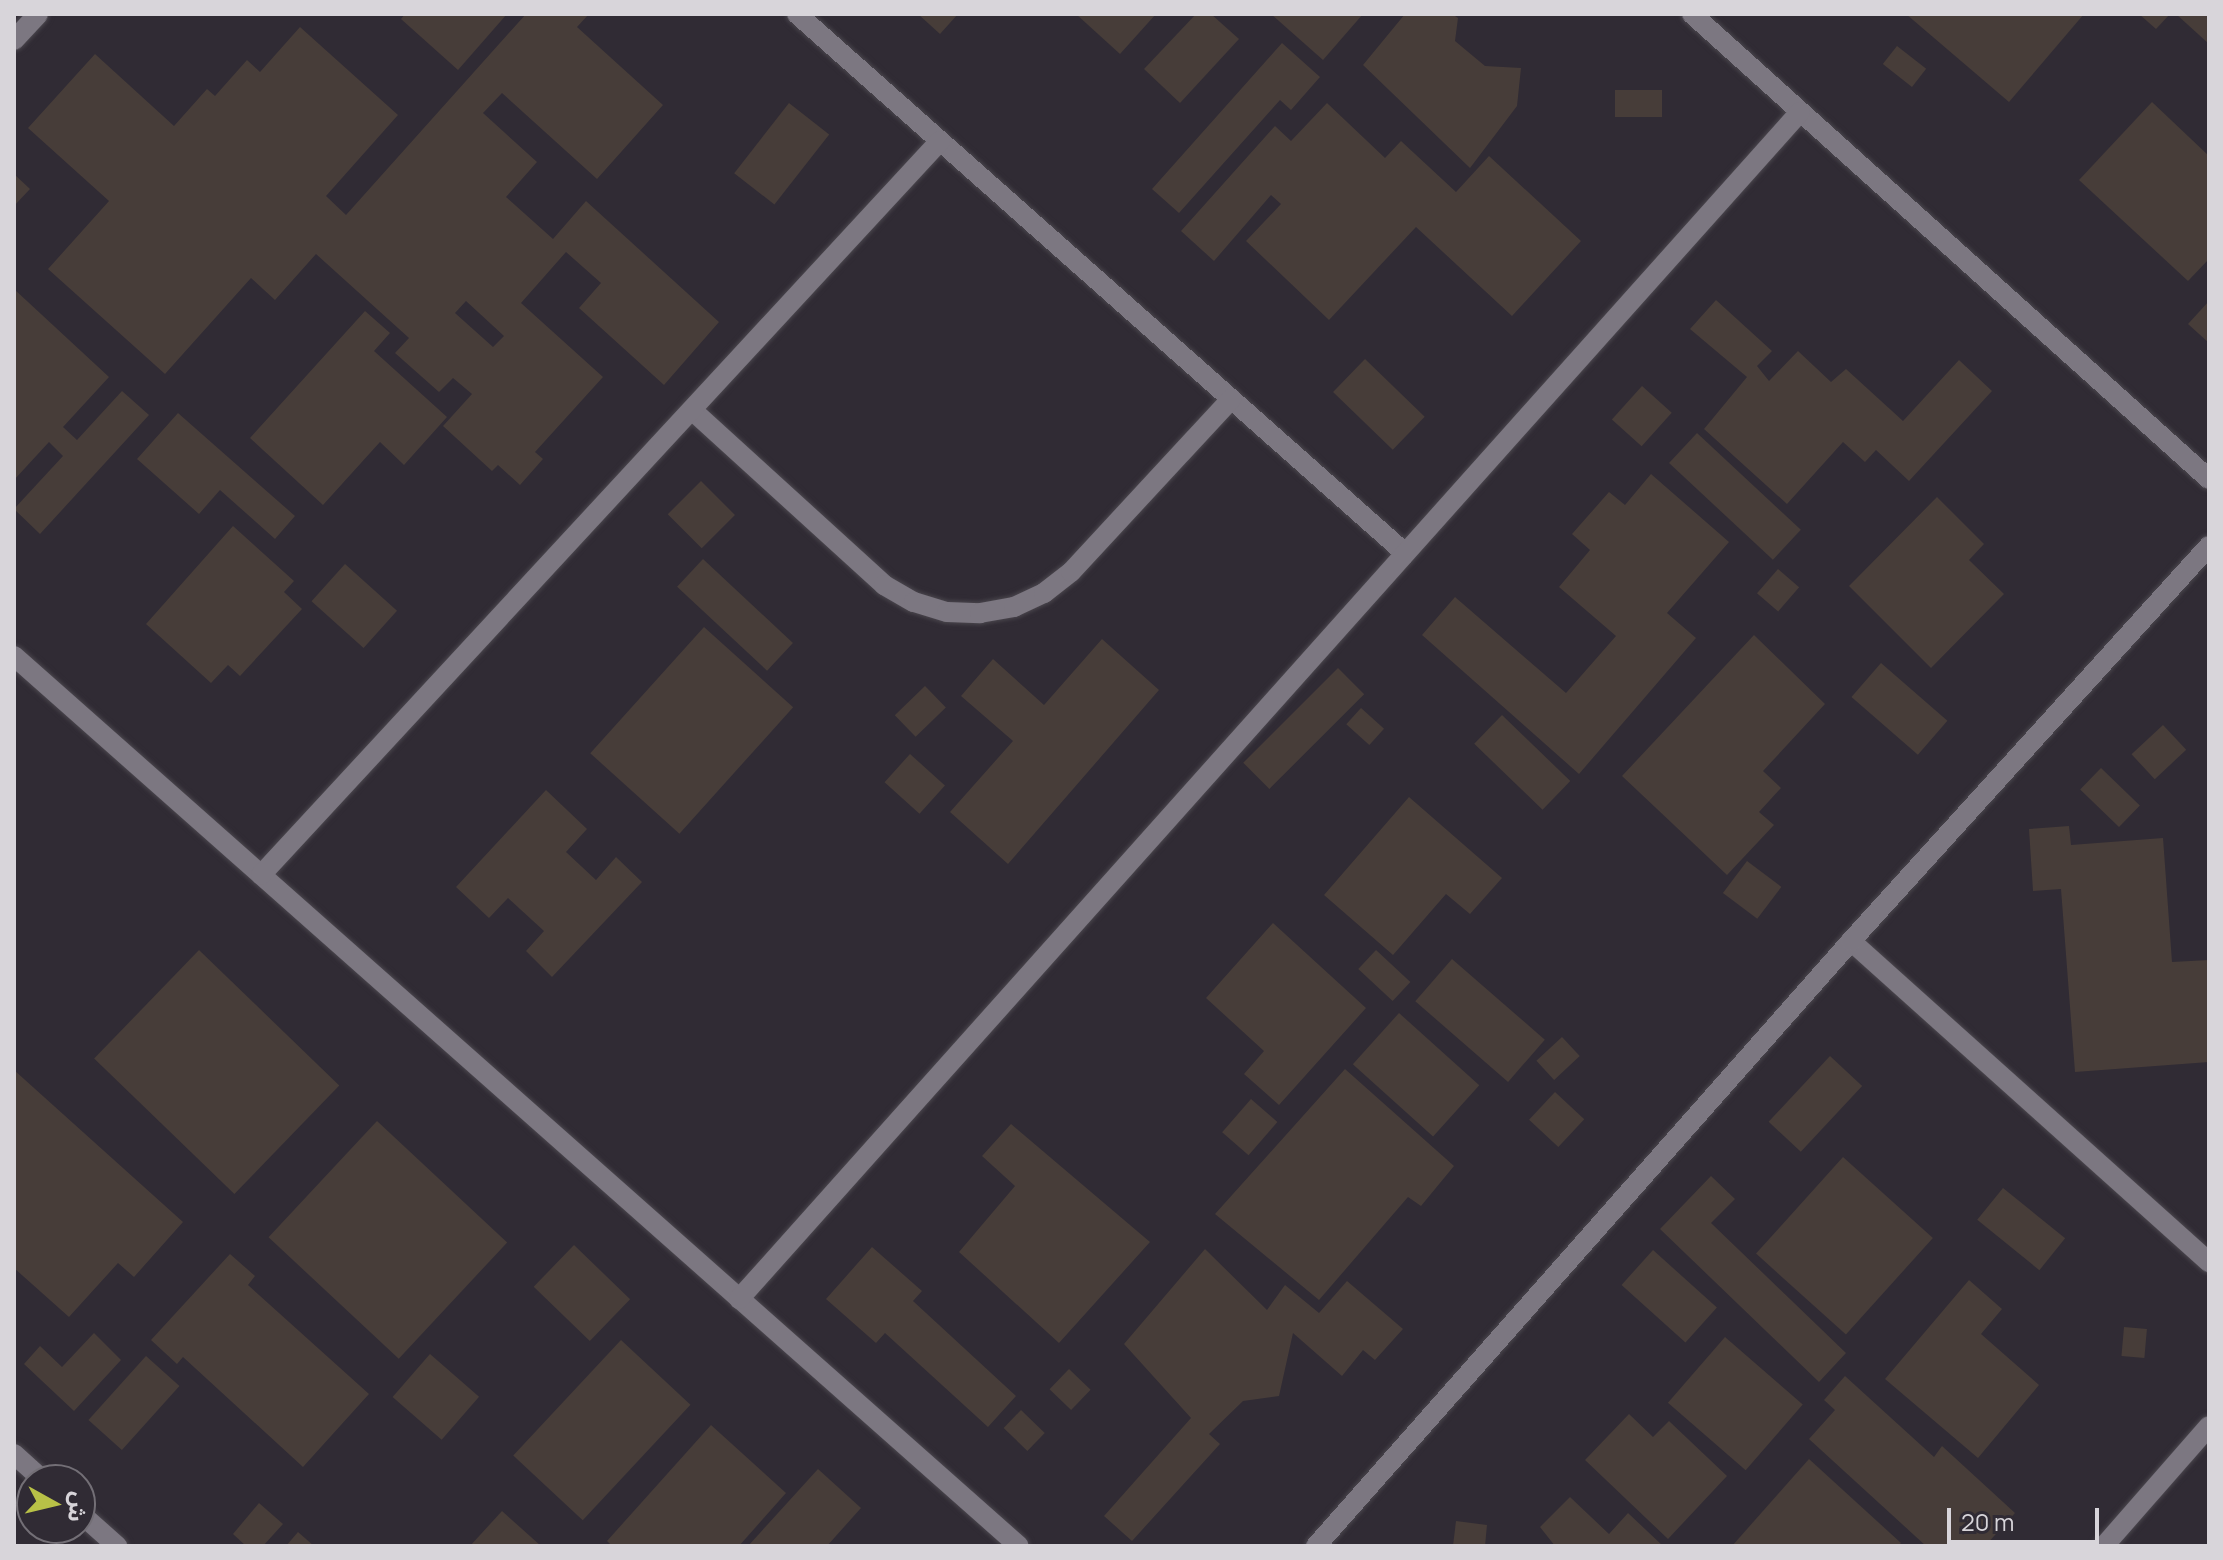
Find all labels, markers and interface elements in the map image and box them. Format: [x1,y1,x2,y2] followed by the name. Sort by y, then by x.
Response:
[16,1464,96,1544] north arrow
[61,1490,95,1524] text: ش
[1951,1492,2103,1542] scale bar
[1961,1505,2014,1538] text: 20 m

